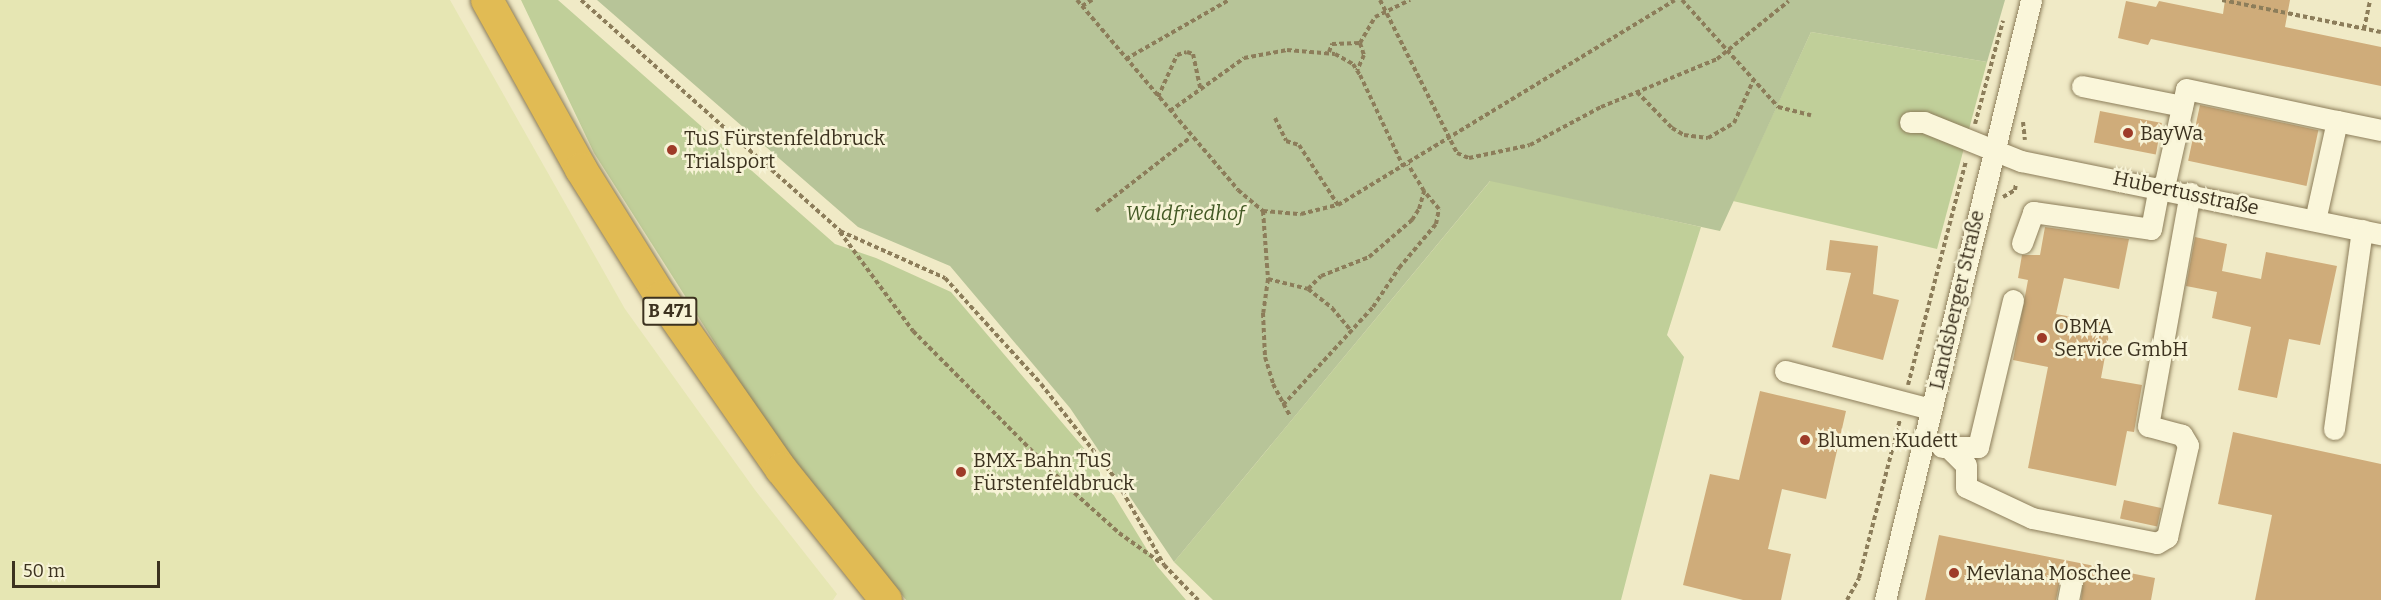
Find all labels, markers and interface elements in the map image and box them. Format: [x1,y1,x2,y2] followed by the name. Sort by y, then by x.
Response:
[2140,121,2203,145] place label: BayWa
[684,126,885,173] place label: TuS Fürstenfeldbruck Trialsport
[2121,126,2135,140] marker: BayWa
[665,143,679,157] marker: TuS Fürstenfeldbruck Trialsport
[2111,166,2261,220] street label: Hubertusstraße
[1125,201,1245,225] park label: Waldfriedhof
[1925,208,1989,392] street label: Landsberger Straße
[642,296,698,326] road number: B 471
[2054,314,2188,361] place label: OBMA Service GmbH
[2035,331,2049,345] marker: OBMA Service GmbH
[1817,428,1958,452] place label: Blumen Kudett
[1798,433,1812,447] marker: Blumen Kudett
[973,448,1134,495] place label: BMX-Bahn TuS Fürstenfeldbruck
[954,465,968,479] marker: BMX-Bahn TuS Fürstenfeldbruck
[15,549,164,587] scale bar
[23,560,65,582] text: 50 m
[1966,561,2131,585] place label: Mevlana Moschee
[1947,566,1961,580] marker: Mevlana Moschee

